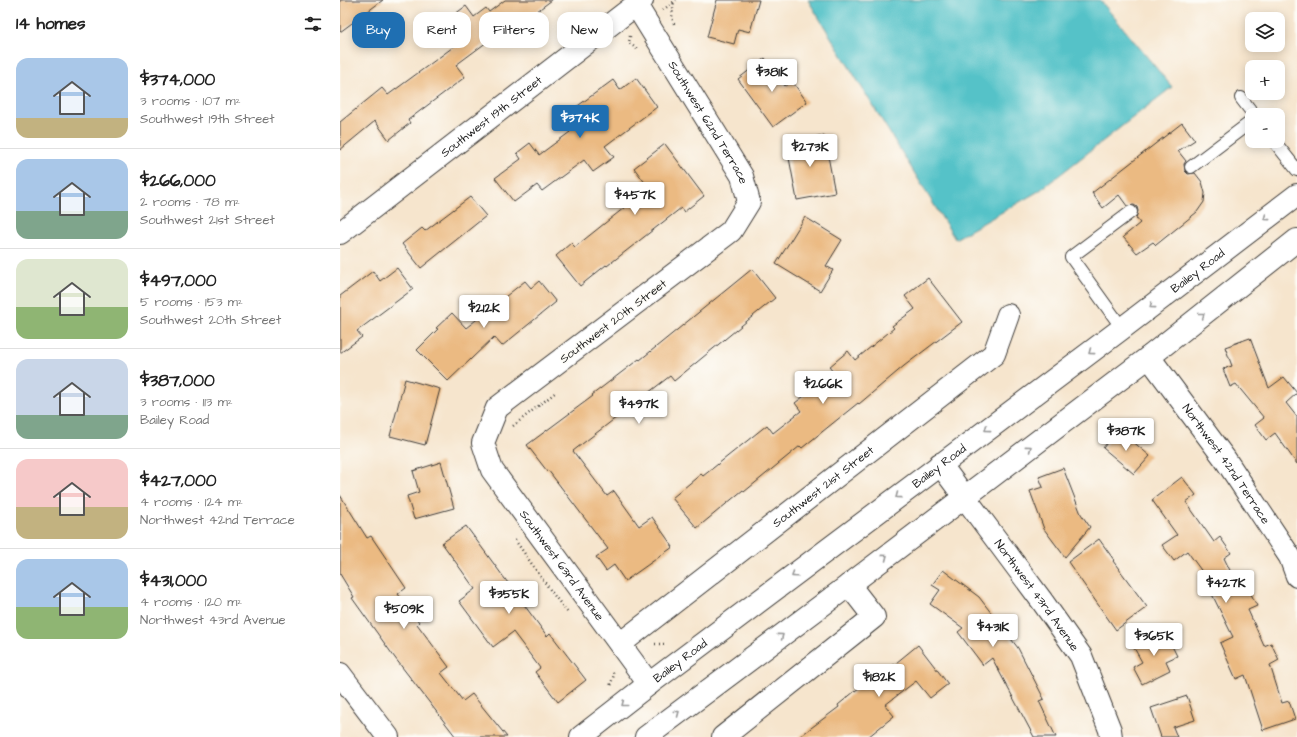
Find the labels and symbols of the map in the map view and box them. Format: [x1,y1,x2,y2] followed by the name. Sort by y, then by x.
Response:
[664,58,752,186] street label: Southwest 62nd Terrace
[744,59,800,93] pin: $381K
[437,72,546,161] street label: Southwest 19th Street
[552,105,608,139] pin: $374K
[782,134,838,168] pin: $273K
[607,182,663,216] pin: $457K
[1263,213,1270,221] one-way arrow
[1167,245,1228,297] street label: Bailey Road
[556,275,671,367] street label: Southwest 20th Street
[456,295,512,329] pin: $212K
[1149,301,1156,308] one-way arrow
[1197,313,1204,320] one-way arrow
[1088,347,1095,354] one-way arrow
[795,371,851,405] pin: $266K
[611,391,667,425] pin: $497K
[1178,401,1274,528] street label: Northwest 42nd Terrace
[1098,418,1154,452] pin: $387K
[984,425,991,432] one-way arrow
[909,440,970,492] street label: Bailey Road
[769,442,878,532] street label: Southwest 21st Street
[1025,446,1032,453] one-way arrow
[895,491,902,498] one-way arrow
[515,507,608,625] street label: Southwest 63rd Avenue
[990,536,1083,655] street label: Northwest 43rd Avenue
[881,555,888,562] one-way arrow
[792,570,799,577] one-way arrow
[1198,570,1254,604] pin: $427K
[481,581,537,615] pin: $355K
[376,596,432,630] pin: $509K
[965,614,1021,648] pin: $431K
[1126,623,1182,657] pin: $365K
[777,633,784,640] one-way arrow
[650,635,711,687] street label: Bailey Road
[851,664,907,698] pin: $182K
[621,699,628,706] one-way arrow
[673,711,680,718] one-way arrow

